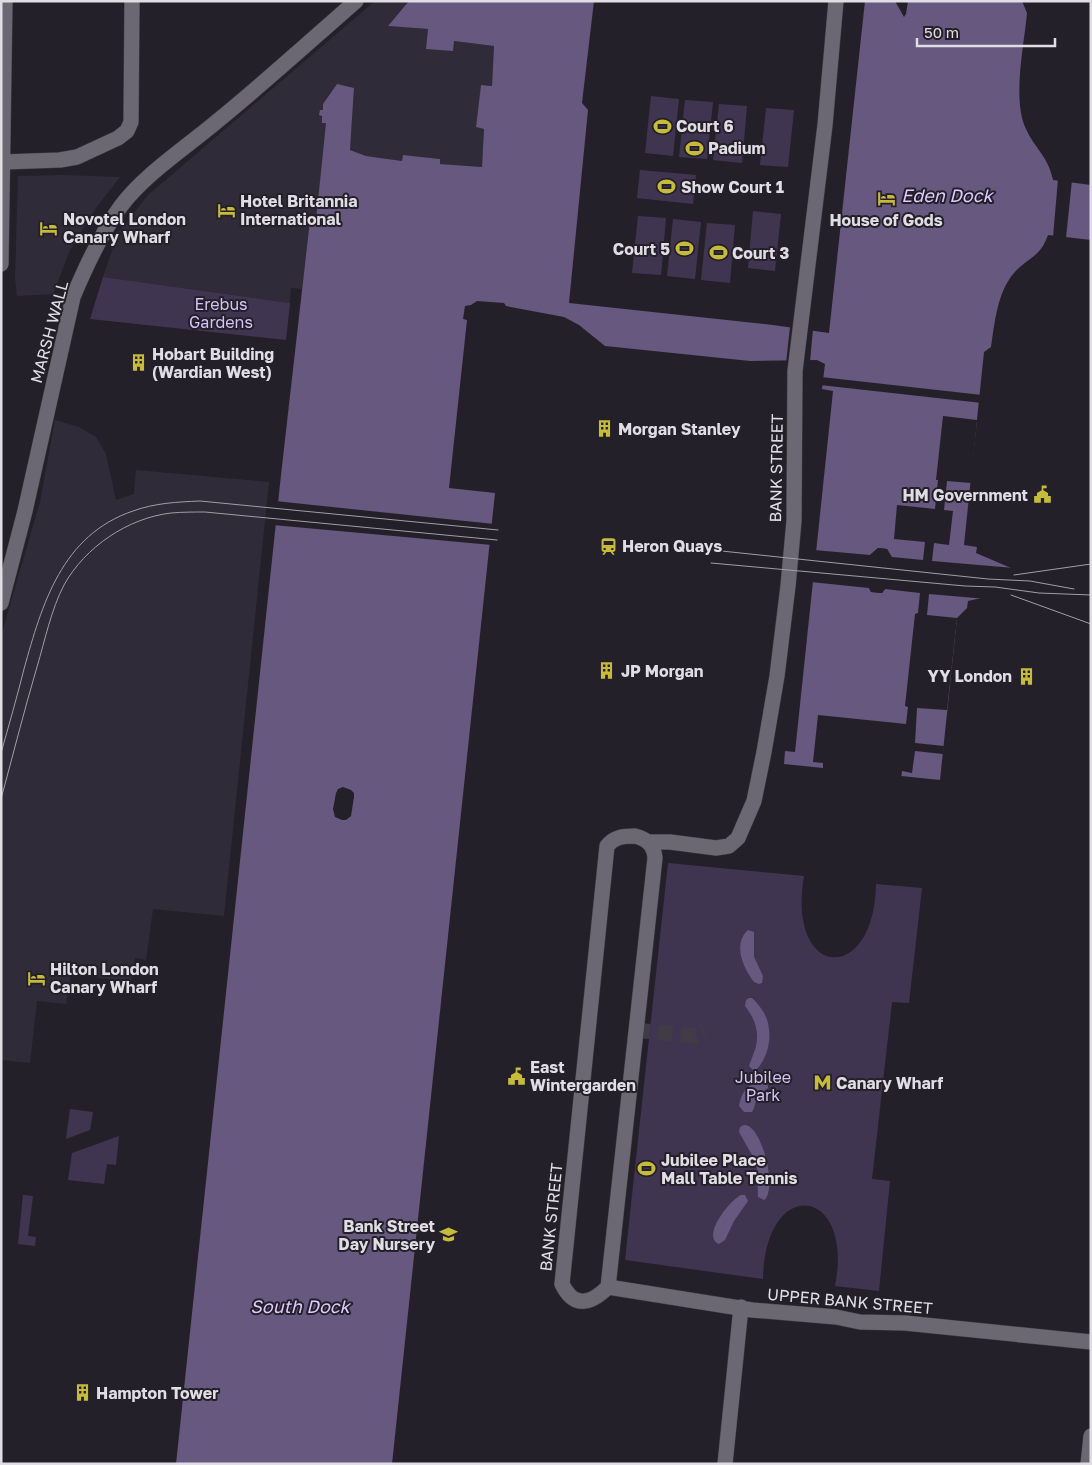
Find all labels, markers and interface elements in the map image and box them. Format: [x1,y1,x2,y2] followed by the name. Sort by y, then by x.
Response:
[917,15,1054,47] scale bar
[924,23,959,41] text: 50 m
[652,116,672,136] sports icon: Court 6
[676,116,734,136] place label: Court 6
[684,138,704,158] sports icon: Padium
[708,138,766,158] place label: Padium
[657,177,677,197] sports icon: Show Court 1
[681,177,784,197] place label: Show Court 1
[901,184,994,206] water label: Eden Dock
[876,188,896,208] hotel icon: House of Gods
[240,191,358,229] place label: Hotel Britannia International
[216,200,236,220] hotel icon: Hotel Britannia International
[63,209,186,247] place label: Novotel London Canary Wharf
[829,210,943,230] place label: House of Gods
[39,218,59,238] hotel icon: Novotel London Canary Wharf
[613,239,670,259] place label: Court 5
[674,239,694,259] sports icon: Court 5
[708,243,728,263] sports icon: Court 3
[732,243,789,263] place label: Court 3
[26,279,72,385] street label: MARSH WALL
[189,294,253,332] park label: Erebus Gardens
[152,344,274,382] place label: Hobart Building (Wardian West)
[128,353,148,373] building icon: Hobart Building (Wardian West)
[765,413,787,523] street label: BANK STREET
[594,419,614,439] building icon: Morgan Stanley
[618,419,741,439] place label: Morgan Stanley
[902,485,1028,505] place label: HM Government
[1032,485,1052,505] public building icon: HM Government
[598,536,618,556] station icon: Heron Quays
[622,536,722,556] place label: Heron Quays
[597,661,617,681] building icon: JP Morgan
[621,661,703,681] place label: JP Morgan
[928,666,1012,686] place label: YY London
[1016,666,1036,686] building icon: YY London
[50,959,159,997] place label: Hilton London Canary Wharf
[26,968,46,988] hotel icon: Hilton London Canary Wharf
[530,1057,636,1095] place label: East Wintergarden
[506,1066,526,1086] public building icon: East Wintergarden
[735,1067,791,1105] park label: Jubilee Park
[812,1073,832,1093] metro station icon: Canary Wharf
[836,1073,943,1093] place label: Canary Wharf
[661,1150,797,1188] place label: Jubilee Place Mall Table Tennis
[637,1159,657,1179] sports icon: Jubilee Place Mall Table Tennis
[535,1162,567,1272] street label: BANK STREET
[338,1216,435,1254] place label: Bank Street Day Nursery
[439,1225,459,1245] school or university icon: Bank Street Day Nursery
[766,1284,934,1318] street label: UPPER BANK STREET
[250,1295,352,1317] water label: South Dock
[72,1383,92,1403] building icon: Hampton Tower
[96,1383,218,1403] place label: Hampton Tower

